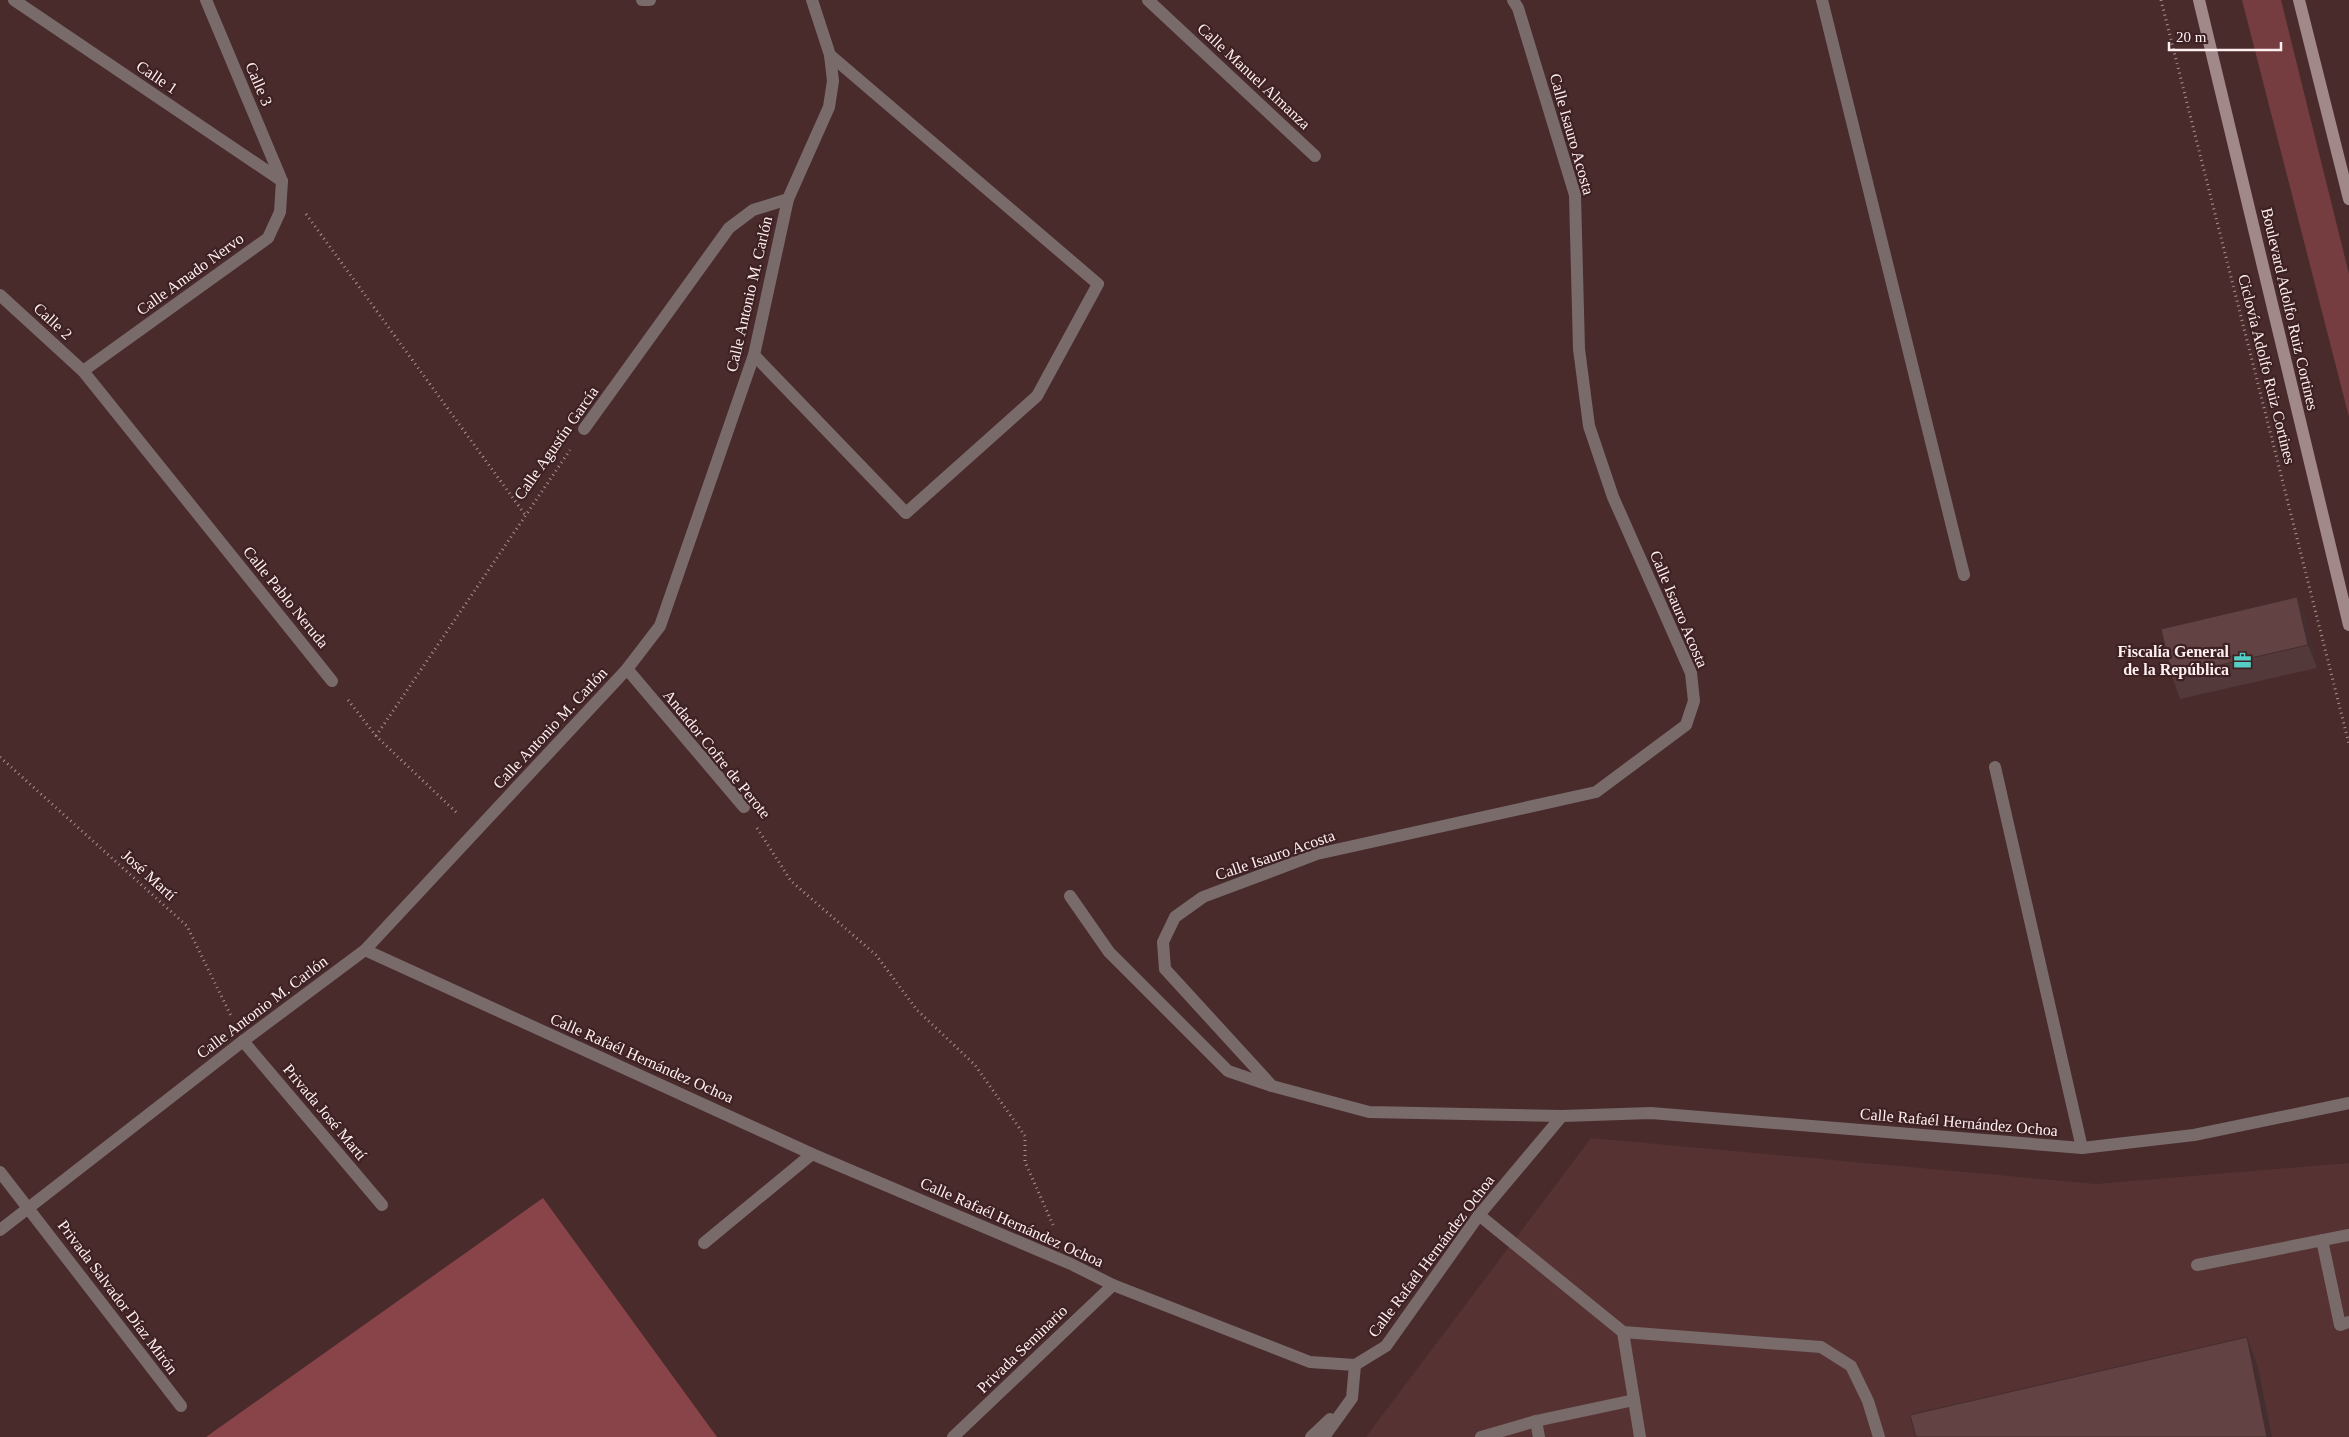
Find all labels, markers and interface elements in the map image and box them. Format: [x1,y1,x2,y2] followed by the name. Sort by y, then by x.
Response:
[1194,19,1314,133] street label: Calle Manuel Almanza
[2169,20,2282,52] scale bar
[2176,29,2207,45] text: 20 m
[133,57,181,97] street label: Calle 1
[242,60,276,108] street label: Calle 3
[1547,71,1597,197] street label: Calle Isauro Acosta
[2258,206,2322,412] street label: Boulevard Adolfo Ruiz Cortines
[723,215,775,373] street label: Calle Antonio M. Carlón
[133,230,247,318] street label: Calle Amado Nervo
[2235,272,2299,466] street label: Ciclovía Adolfo Ruiz Cortines
[30,299,76,343] street label: Calle 2
[511,383,602,503] street label: Calle Agustín García
[240,543,332,651] street label: Calle Pablo Neruda
[1647,548,1711,670] street label: Calle Isauro Acosta
[2117,643,2230,679] place label: Fiscalía General de la República
[2233,650,2253,670] office icon: Fiscalía General de la República
[490,664,610,792] street label: Calle Antonio M. Carlón
[660,686,774,822] street label: Andador Cofre de Perote
[1213,827,1337,883] street label: Calle Isauro Acosta
[118,846,180,904] street label: José Martí
[193,952,331,1062] street label: Calle Antonio M. Carlón
[548,1010,736,1106] street label: Calle Rafaél Hernández Ochoa
[280,1061,370,1164] street label: Privada José Martí
[1859,1105,2059,1139] street label: Calle Rafaél Hernández Ochoa
[1364,1172,1498,1340] street label: Calle Rafaél Hernández Ochoa
[918,1174,1106,1270] street label: Calle Rafaél Hernández Ochoa
[55,1217,181,1377] street label: Privada Salvador Díaz Mirón
[973,1302,1071,1396] street label: Privada Seminario

